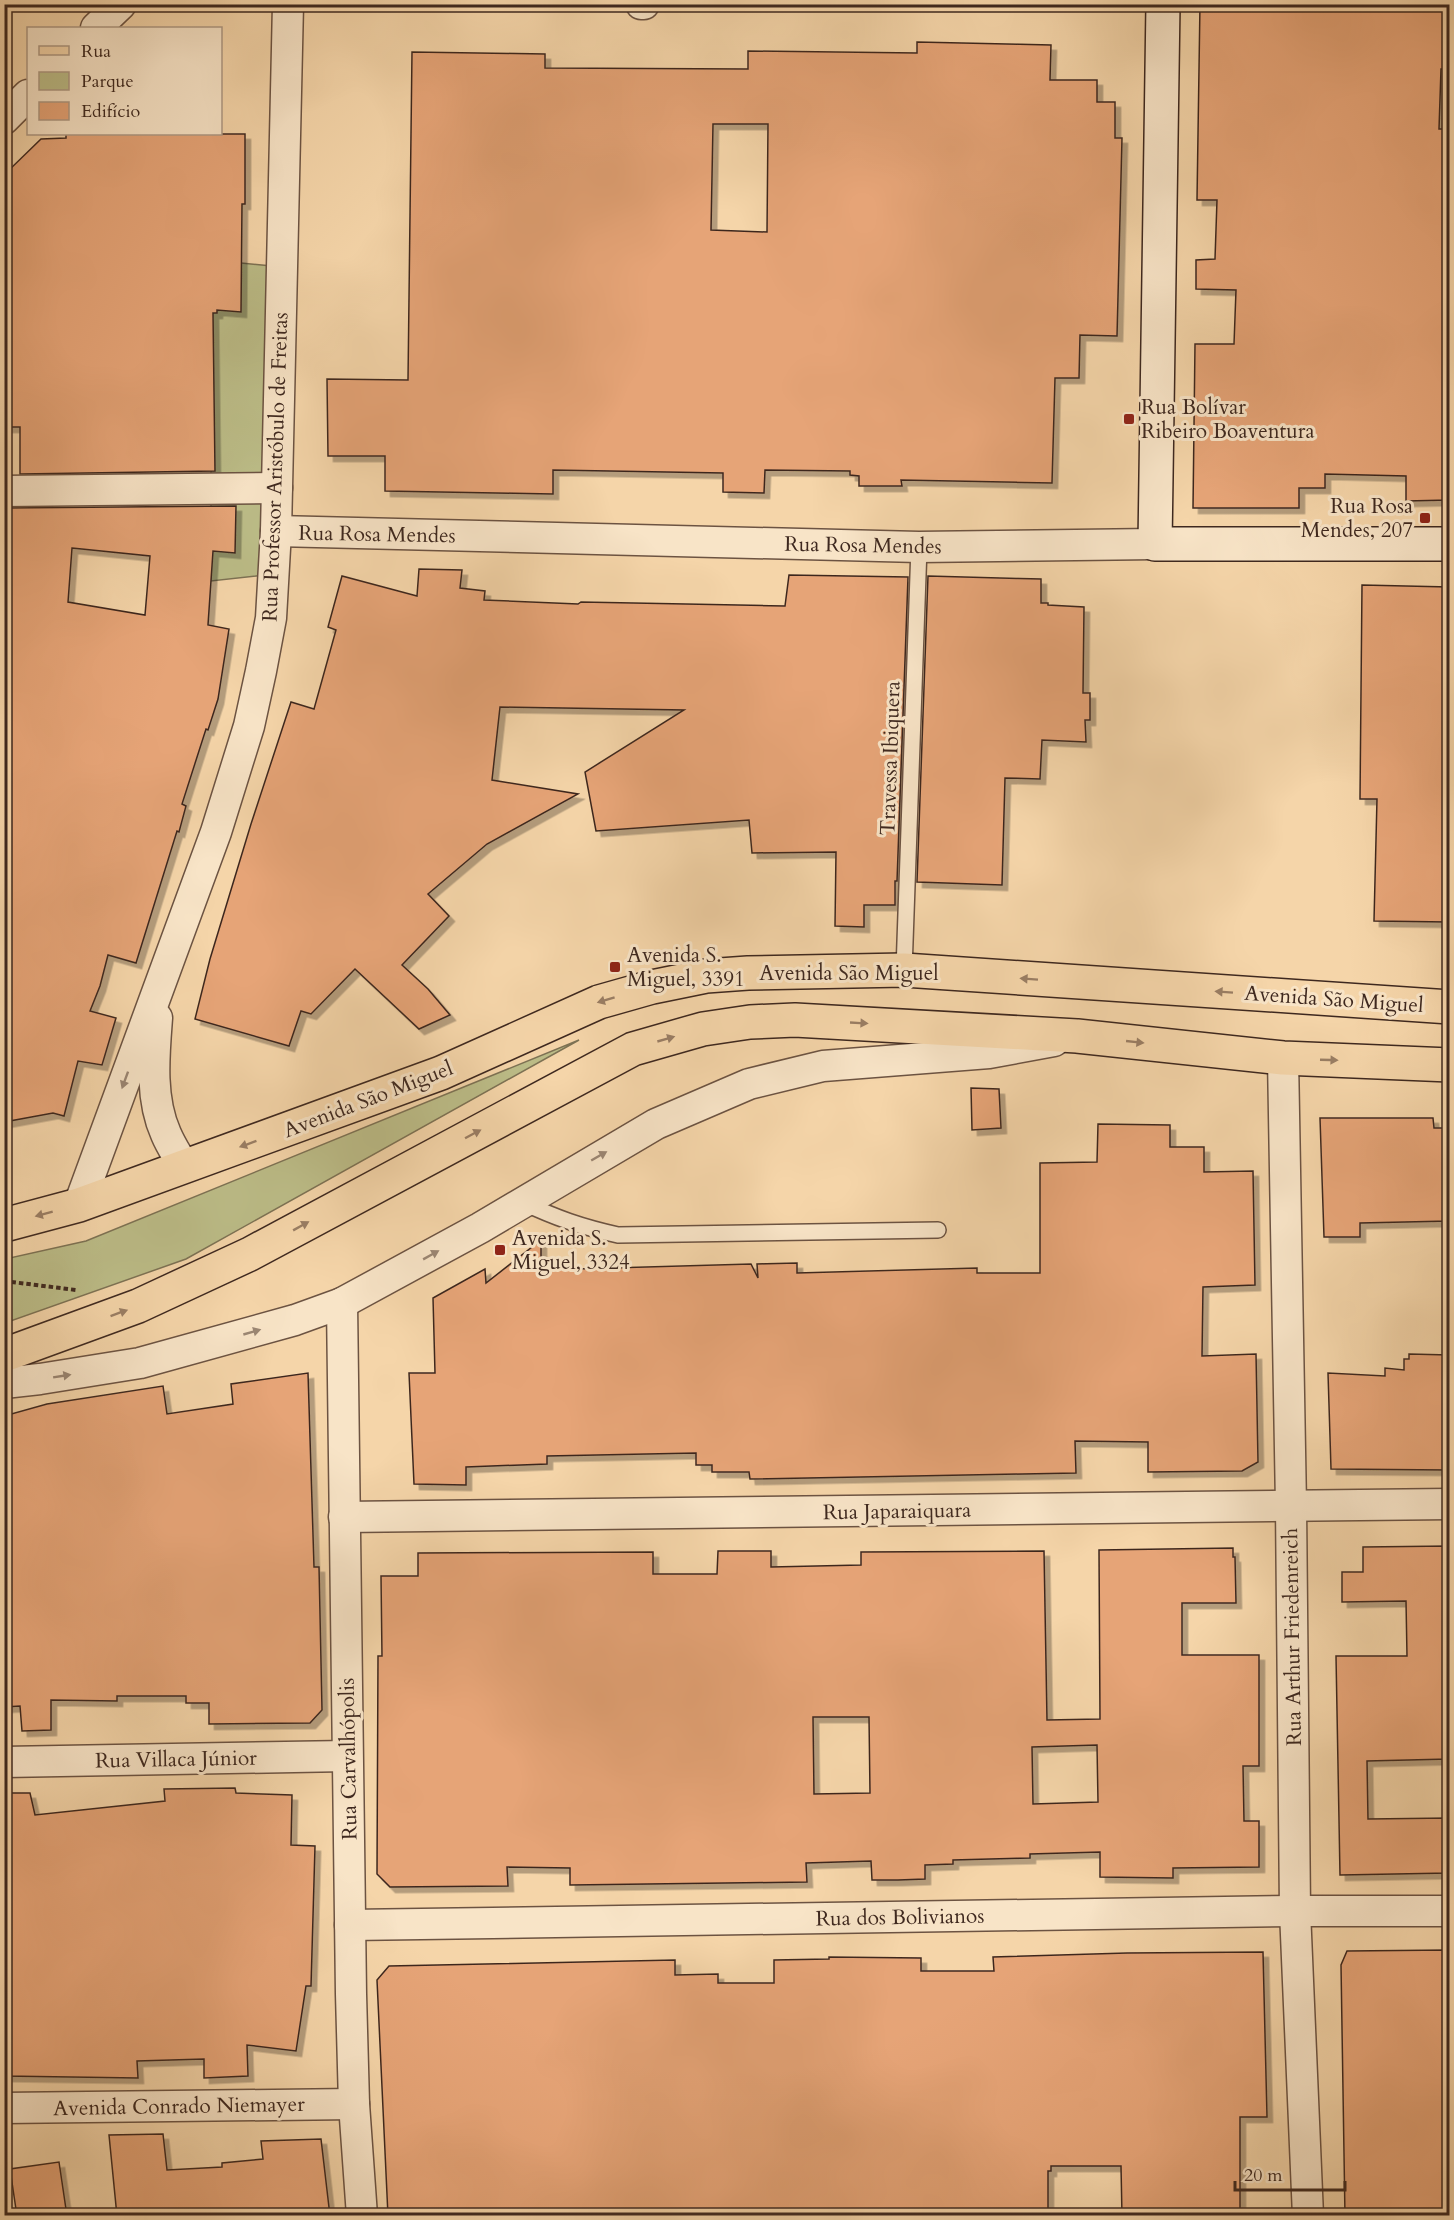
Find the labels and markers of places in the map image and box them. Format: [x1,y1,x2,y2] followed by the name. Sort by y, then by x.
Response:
[1141,393,1315,446] place label: Rua Bolívar Ribeiro Boaventura
[1122,412,1136,426] marker: Rua Bolívar Ribeiro Boaventura
[1301,492,1413,545] place label: Rua Rosa Mendes, 207
[1418,511,1432,525] marker: Rua Rosa Mendes, 207
[627,941,745,994] place label: Avenida S. Miguel, 3391
[608,960,622,974] marker: Avenida S. Miguel, 3391
[512,1224,630,1277] place label: Avenida S. Miguel, 3324
[493,1243,507,1257] marker: Avenida S. Miguel, 3324

